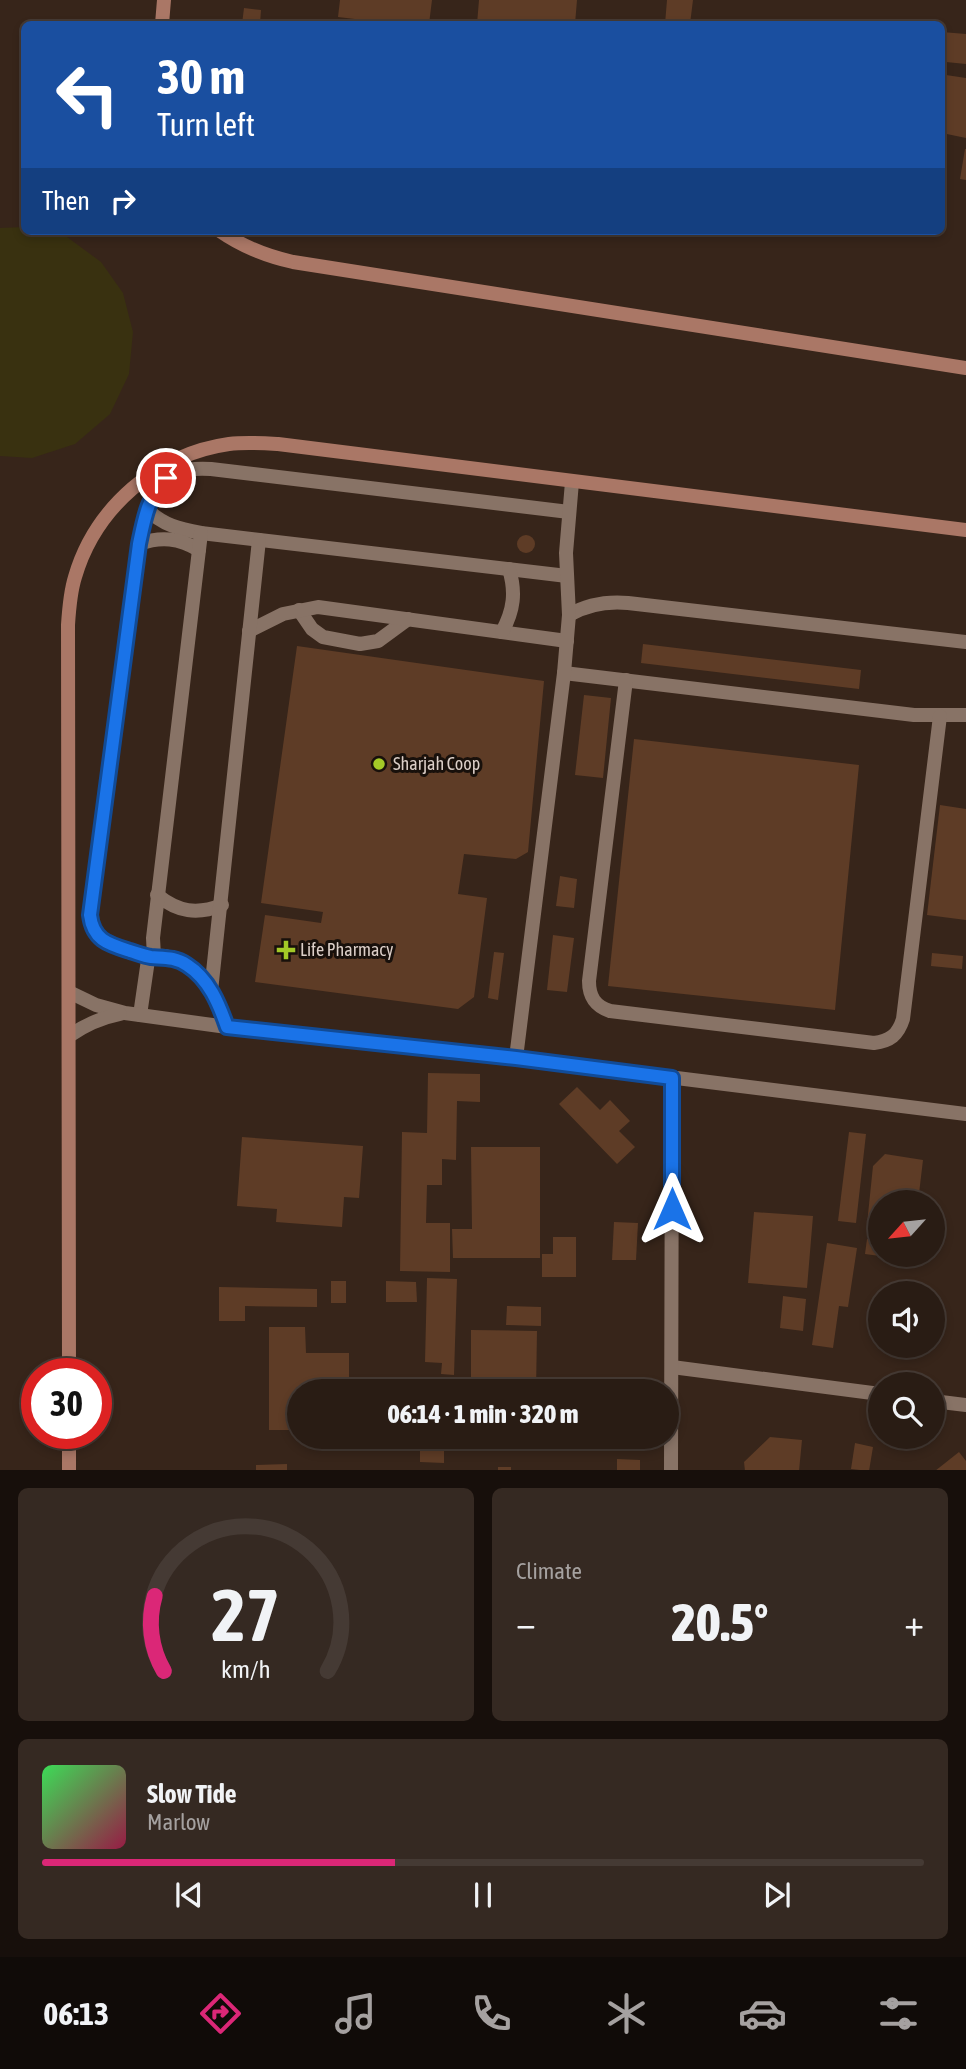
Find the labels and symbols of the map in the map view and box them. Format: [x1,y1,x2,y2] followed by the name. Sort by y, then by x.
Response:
[136,448,196,508] pin
[393,753,480,774] place label: Sharjah Coop
[371,756,387,772] marker: Sharjah Coop
[300,939,393,960] place label: Life Pharmacy
[278,942,294,958] marker: Life Pharmacy
[635,1172,709,1246] position arrow
[868,1190,945,1267] north arrow
[21,1358,112,1449] speed limit sign: 30

